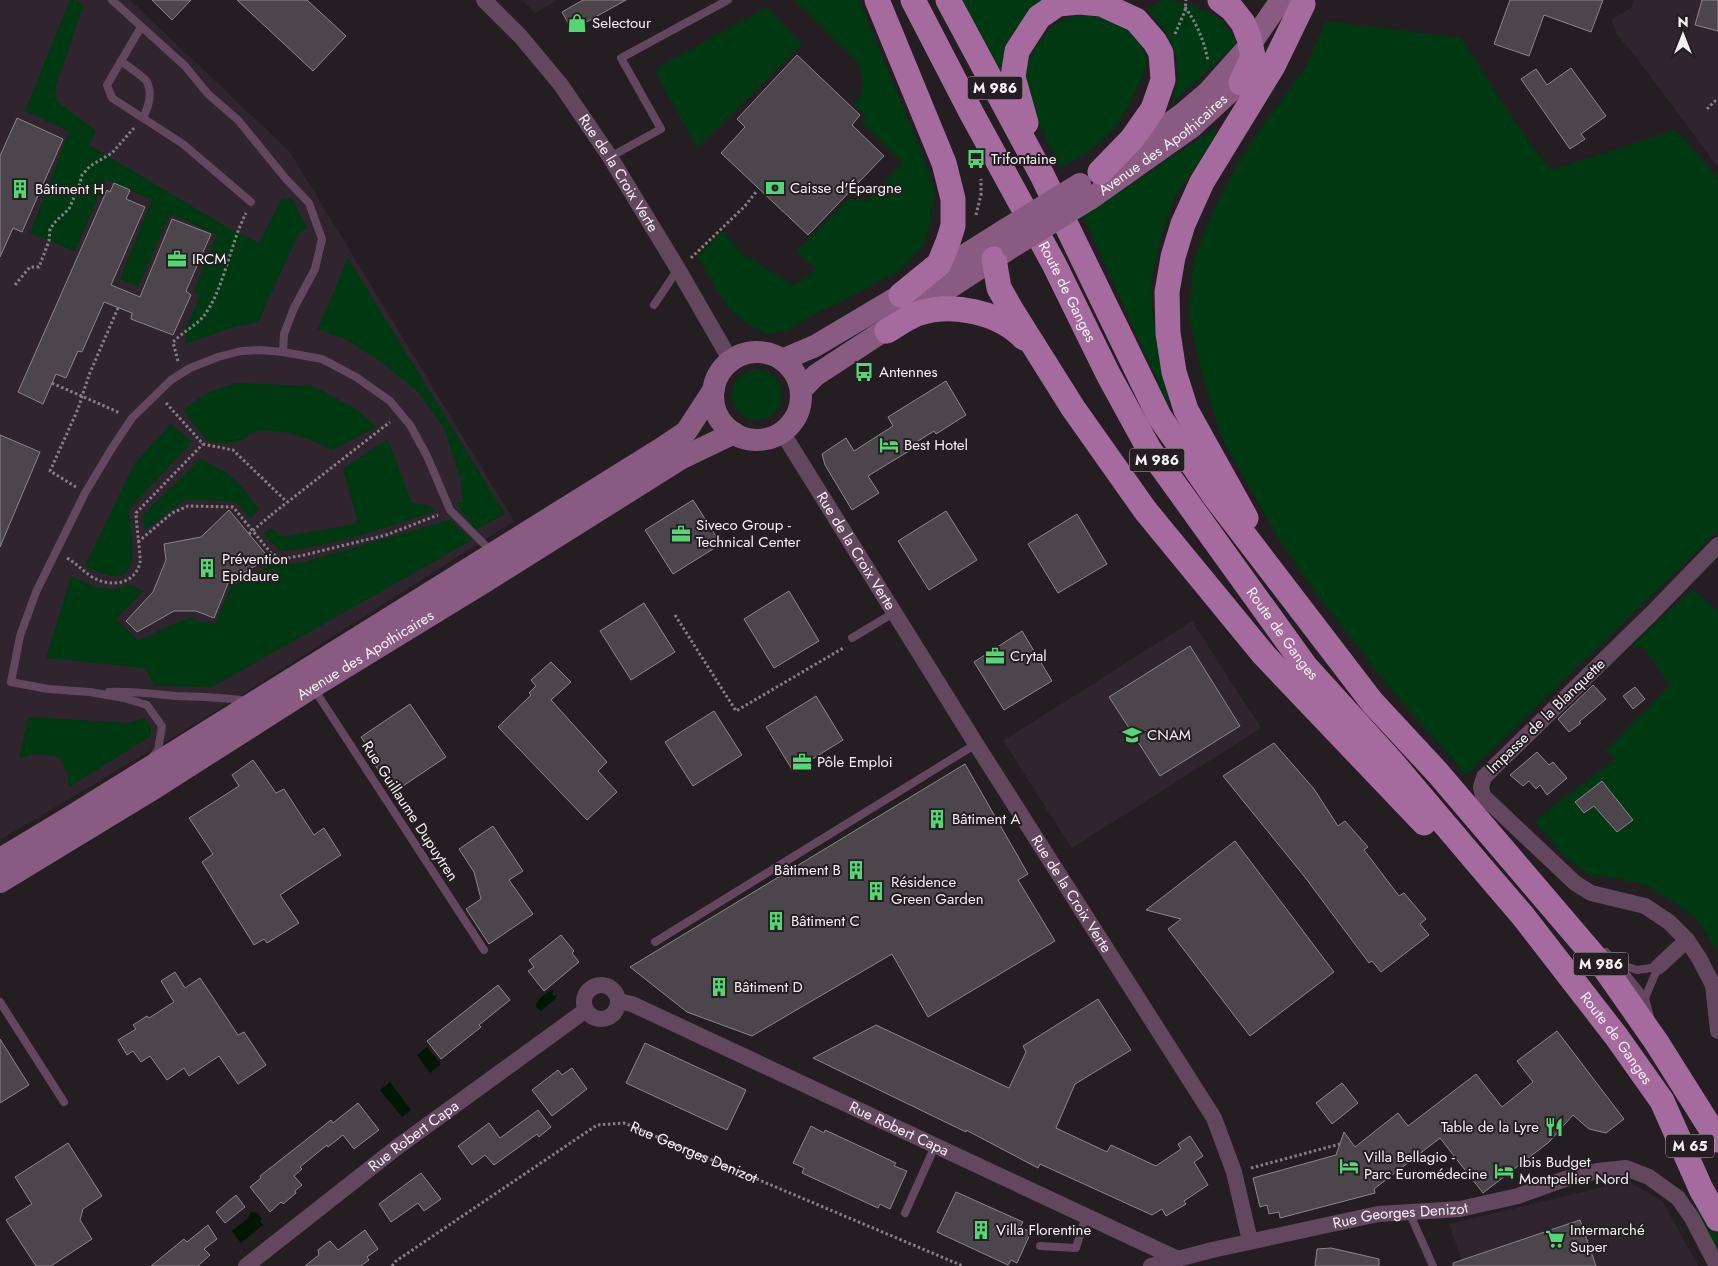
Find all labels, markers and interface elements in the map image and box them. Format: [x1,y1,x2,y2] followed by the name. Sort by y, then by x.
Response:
[1658,10,1708,60] north arrow
[566,12,588,34] shop icon: Selectour
[592,12,652,34] place label: Selectour
[1677,12,1689,32] text: N
[968,76,1022,100] road number: M 986
[1094,89,1232,201] street label: Avenue des Apothicaires
[573,110,664,236] street label: Rue de la Croix Verte
[965,148,987,170] bus stop icon: Trifontaine
[991,148,1057,170] place label: Trifontaine
[764,177,786,199] bank icon: Caisse d'Épargne
[790,177,902,199] place label: Caisse d'Épargne
[9,178,31,200] building icon: Bâtiment H
[35,178,104,200] place label: Bâtiment H
[1033,237,1102,346] street label: Route de Ganges
[166,248,188,270] office icon: IRCM
[192,248,227,270] place label: IRCM
[853,361,875,383] bus stop icon: Antennes
[879,361,938,383] place label: Antennes
[878,434,900,456] hotel icon: Best Hotel
[904,434,968,456] place label: Best Hotel
[1130,448,1184,472] road number: M 986
[811,487,901,615] street label: Rue de la Croix Verte
[696,514,802,553] place label: Siveco Group - Technical Center
[670,523,692,545] office icon: Siveco Group - Technical Center
[222,548,288,587] place label: Prévention Epidaure
[196,557,218,579] building icon: Prévention Epidaure
[1241,583,1324,685] street label: Route de Ganges
[292,605,438,706] street label: Avenue des Apothicaires
[984,645,1006,667] office icon: Crytal
[1010,645,1047,667] place label: Crytal
[1482,653,1610,779] street label: Impasse de la Blanquette
[1121,724,1143,746] school or university icon: CNAM
[1147,724,1191,746] place label: CNAM
[356,737,464,885] street label: Rue Guillaume Dupuytren
[791,751,813,773] office icon: Pôle Emploi
[817,751,893,773] place label: Pôle Emploi
[926,808,948,830] building icon: Bâtiment A
[952,808,1021,830] place label: Bâtiment A
[1026,831,1117,957] street label: Rue de la Croix Verte
[774,859,841,881] place label: Bâtiment B
[845,859,867,881] building icon: Bâtiment B
[891,871,984,910] place label: Résidence Green Garden
[865,880,887,902] building icon: Résidence Green Garden
[765,910,787,932] building icon: Bâtiment C
[791,910,860,932] place label: Bâtiment C
[1574,952,1628,976] road number: M 986
[708,976,730,998] building icon: Bâtiment D
[734,976,803,998] place label: Bâtiment D
[1575,987,1658,1089] street label: Route de Ganges
[363,1095,463,1177] street label: Rue Robert Capa
[845,1096,953,1162] street label: Rue Robert Capa
[627,1116,761,1189] street label: Rue Georges Denizot
[1441,1116,1539,1138] place label: Table de la Lyre
[1543,1116,1565,1138] restaurant icon: Table de la Lyre
[1666,1134,1714,1158] road number: M 65
[1364,1146,1487,1185] place label: Villa Bellagio - Parc Euromédecine
[1519,1151,1629,1190] place label: Ibis Budget Montpellier Nord
[1338,1155,1360,1177] hotel icon: Villa Bellagio - Parc Euromédecine
[1493,1160,1515,1182] hotel icon: Ibis Budget Montpellier Nord
[1331,1196,1471,1234] street label: Rue Georges Denizot
[970,1219,992,1241] building icon: Villa Florentine
[996,1219,1091,1241] place label: Villa Florentine
[1570,1219,1645,1258] place label: Intermarché Super
[1544,1228,1566,1250] supermarket icon: Intermarché Super

